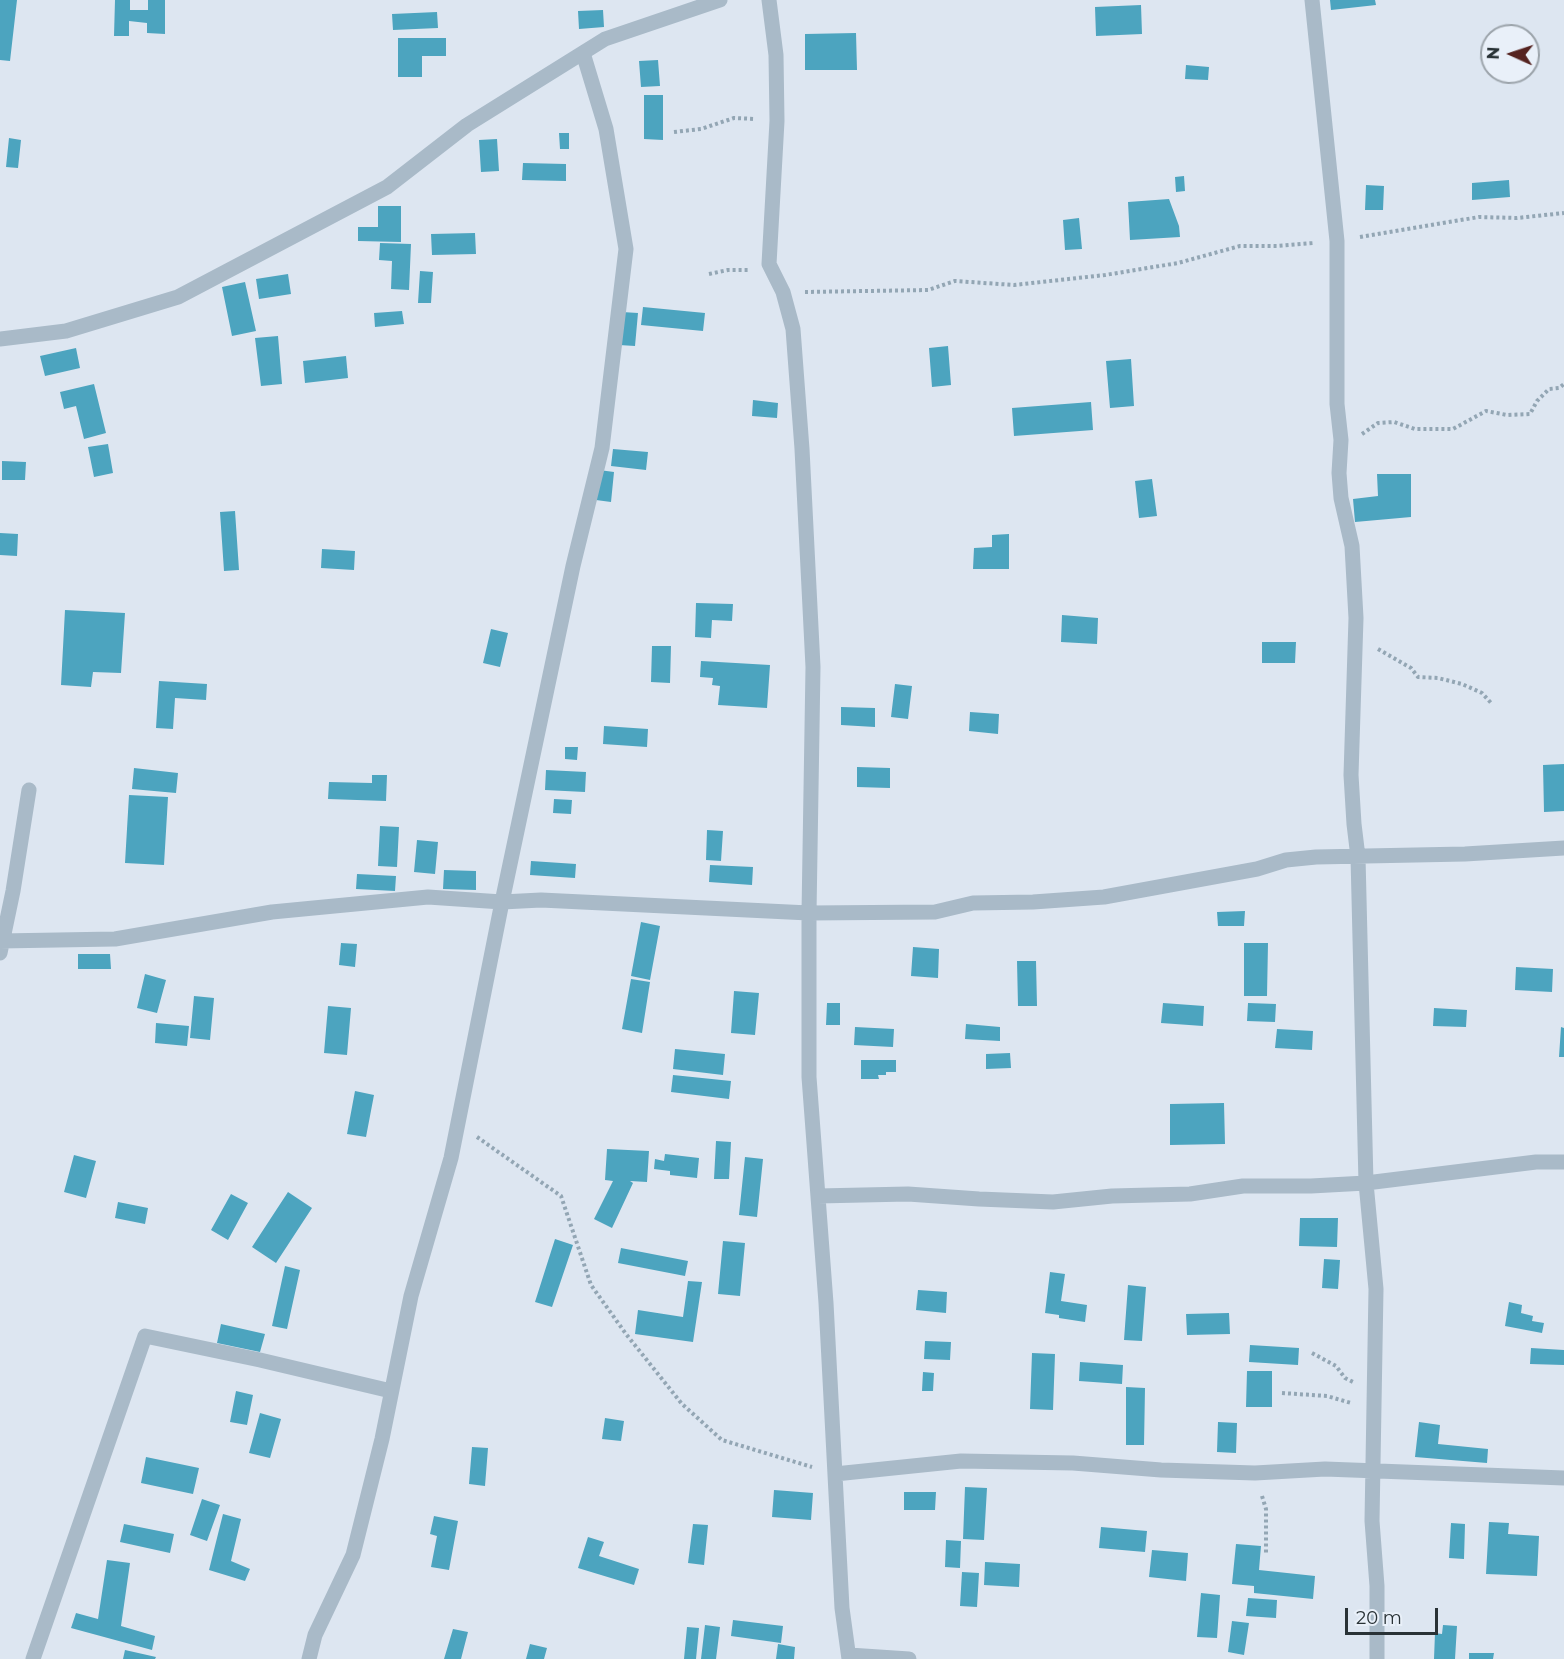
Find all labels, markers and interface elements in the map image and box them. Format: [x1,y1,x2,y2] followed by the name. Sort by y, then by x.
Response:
[1480,24,1540,84] north arrow
[1484,46,1503,60] text: N
[1348,1596,1441,1634] scale bar
[1356,1607,1402,1629] text: 20 m

